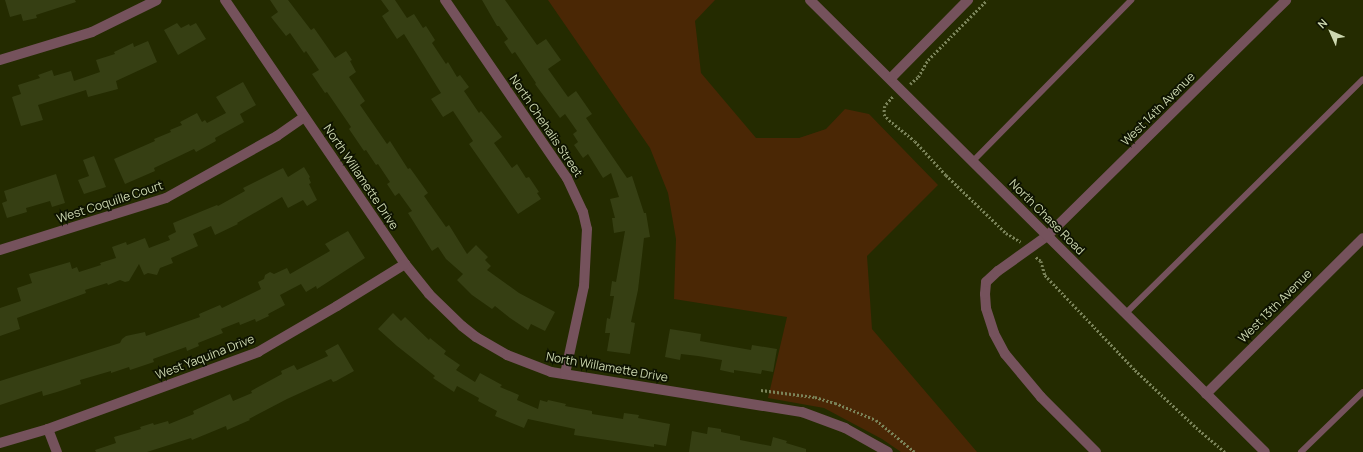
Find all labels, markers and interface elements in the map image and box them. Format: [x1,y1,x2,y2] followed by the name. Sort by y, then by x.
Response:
[1311,12,1351,52] north arrow
[1314,15,1330,31] text: N
[1118,69,1198,149] street label: West 14th Avenue
[506,72,586,180] street label: North Chehalis Street
[320,122,402,232] street label: North Willamette Drive
[1006,176,1088,258] street label: North Chase Road
[55,178,165,226] street label: West Coquille Court
[1235,266,1315,346] street label: West 13th Avenue
[154,332,256,382] street label: West Yaquina Drive
[545,349,669,385] street label: North Willamette Drive

